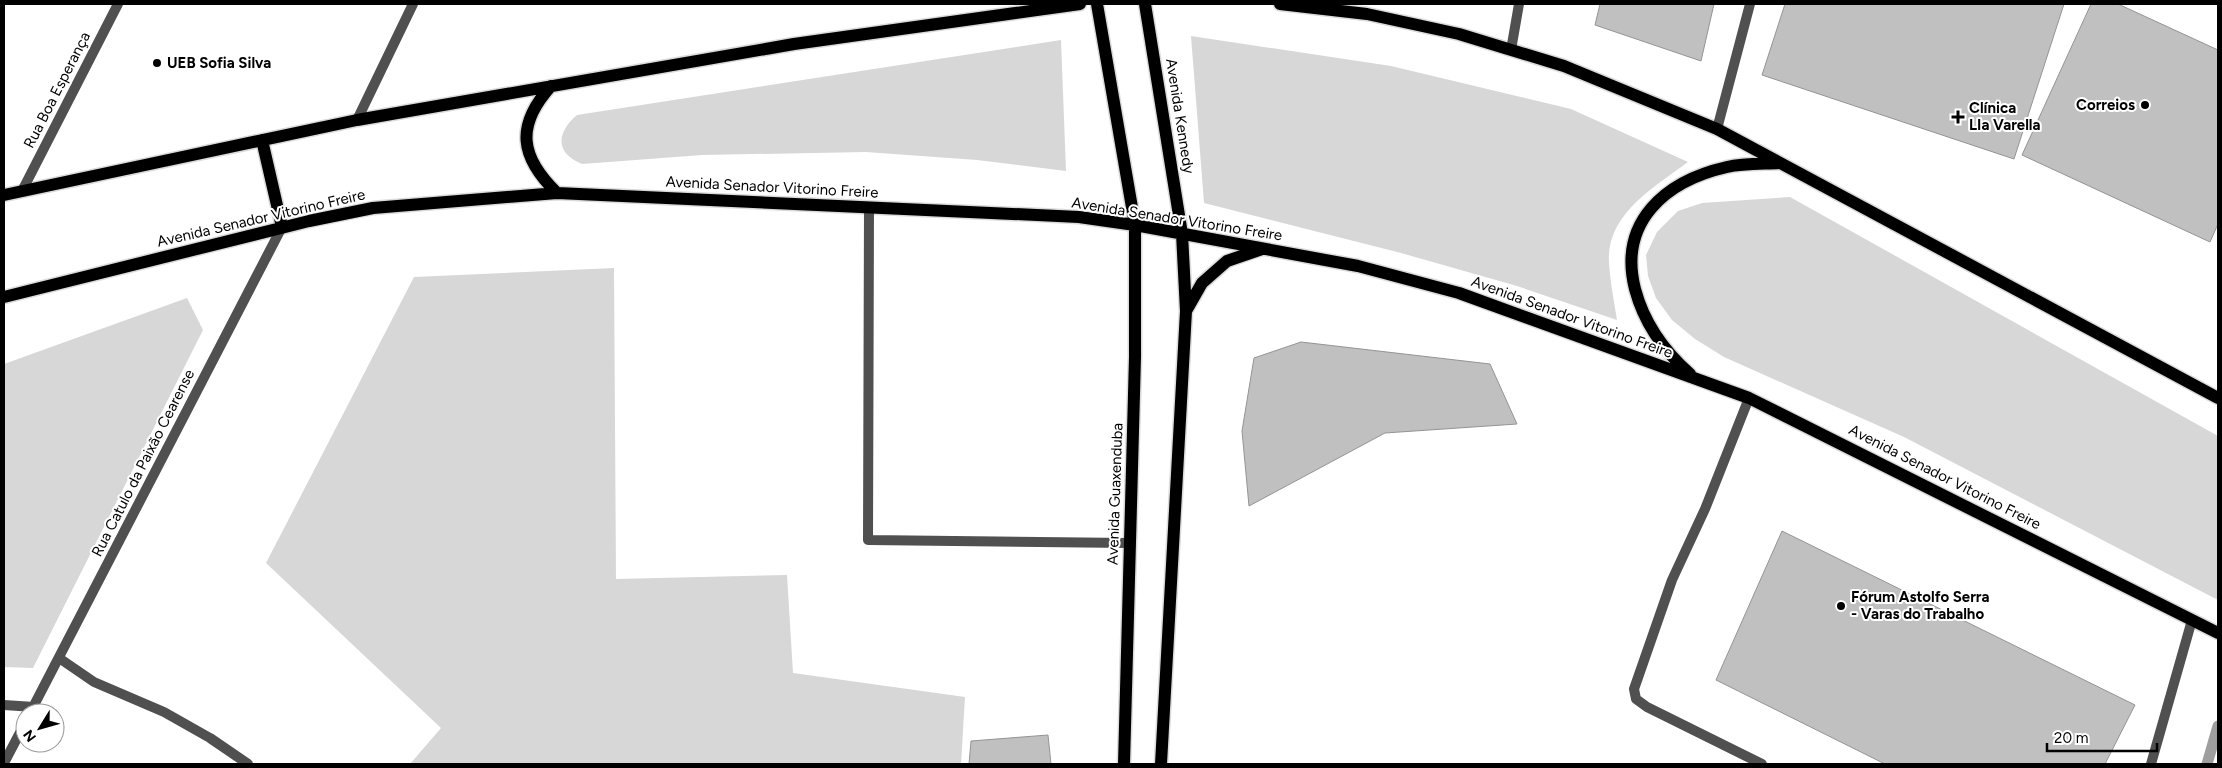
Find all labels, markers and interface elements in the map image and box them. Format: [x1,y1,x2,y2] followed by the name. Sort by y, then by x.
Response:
[20,29,94,151] street label: Rua Boa Esperança
[167,54,271,72] place label: UEB Sofia Silva
[151,57,163,69] marker: UEB Sofia Silva
[1162,57,1198,175] street label: Avenida Kennedy
[2076,96,2135,114] place label: Correios
[1969,99,2041,134] place label: Clínica LIa Varella
[2139,99,2151,111] marker: Correios
[1951,110,1965,124] marker: Clínica LIa Varella
[665,172,879,202] street label: Avenida Senador Vitorino Freire
[155,185,367,251] street label: Avenida Senador Vitorino Freire
[1070,193,1284,245] street label: Avenida Senador Vitorino Freire
[1469,272,1675,362] street label: Avenida Senador Vitorino Freire
[88,366,198,560] street label: Rua Catulo da Paixão Cearense
[1846,421,2044,533] street label: Avenida Senador Vitorino Freire
[1104,423,1126,565] street label: Avenida Guaxenduba
[1851,588,1990,623] place label: Fórum Astolfo Serra - Varas do Trabalho
[1835,600,1847,612] marker: Fórum Astolfo Serra - Varas do Trabalho
[15,703,65,753] north arrow
[2047,720,2157,752] scale bar
[20,726,40,745] text: N
[2054,729,2088,747] text: 20 m

